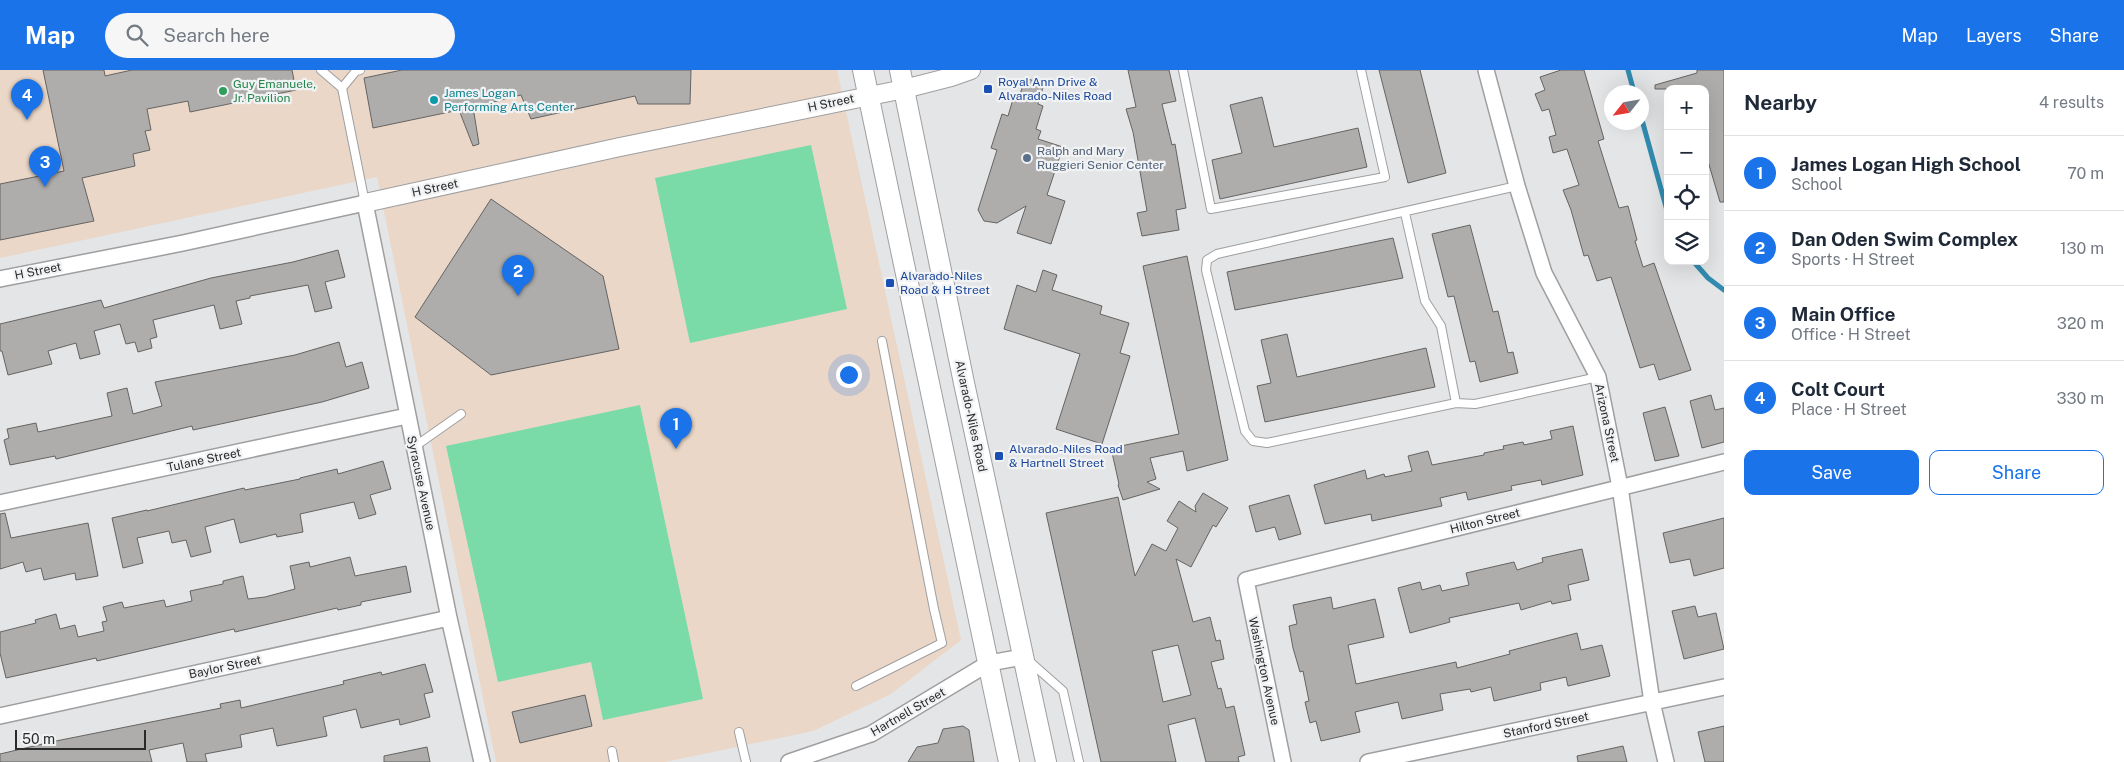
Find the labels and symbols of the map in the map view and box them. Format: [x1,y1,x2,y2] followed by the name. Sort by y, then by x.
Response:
[998,75,1112,103] place label: Royal Ann Drive & Alvarado-Niles Road
[233,77,316,105] place label: Guy Emanuele, Jr. Pavilion
[11,79,43,120] pin: 4
[982,83,994,95] marker: Royal Ann Drive & Alvarado-Niles Road
[217,85,229,97] marker: Guy Emanuele, Jr. Pavilion
[1604,85,1649,130] north arrow
[444,86,575,114] place label: James Logan Performing Arts Center
[806,91,856,115] street label: H Street
[428,94,440,106] marker: James Logan Performing Arts Center
[1037,144,1164,172] place label: Ralph and Mary Ruggieri Senior Center
[29,146,61,187] pin: 3
[1021,152,1033,164] marker: Ralph and Mary Ruggieri Senior Center
[410,176,460,200] street label: H Street
[502,255,534,296] pin: 2
[14,260,63,282] street label: H Street
[900,269,990,297] place label: Alvarado-Niles Road & H Street
[884,277,896,289] marker: Alvarado-Niles Road & H Street
[952,359,990,473] street label: Alvarado-Niles Road
[836,362,862,388] your location
[1592,382,1622,464] street label: Arizona Street
[660,408,692,449] pin: 1
[404,435,438,532] street label: Syracuse Avenue
[1009,442,1123,470] place label: Alvarado-Niles Road & Hartnell Street
[166,445,243,475] street label: Tulane Street
[993,450,1005,462] marker: Alvarado-Niles Road & Hartnell Street
[1449,505,1522,536] street label: Hilton Street
[1246,616,1282,727] street label: Washington Avenue
[188,652,263,682] street label: Baylor Street
[868,685,948,739] street label: Hartnell Street
[1502,709,1590,741] street label: Stanford Street
[15,727,146,750] scale bar

